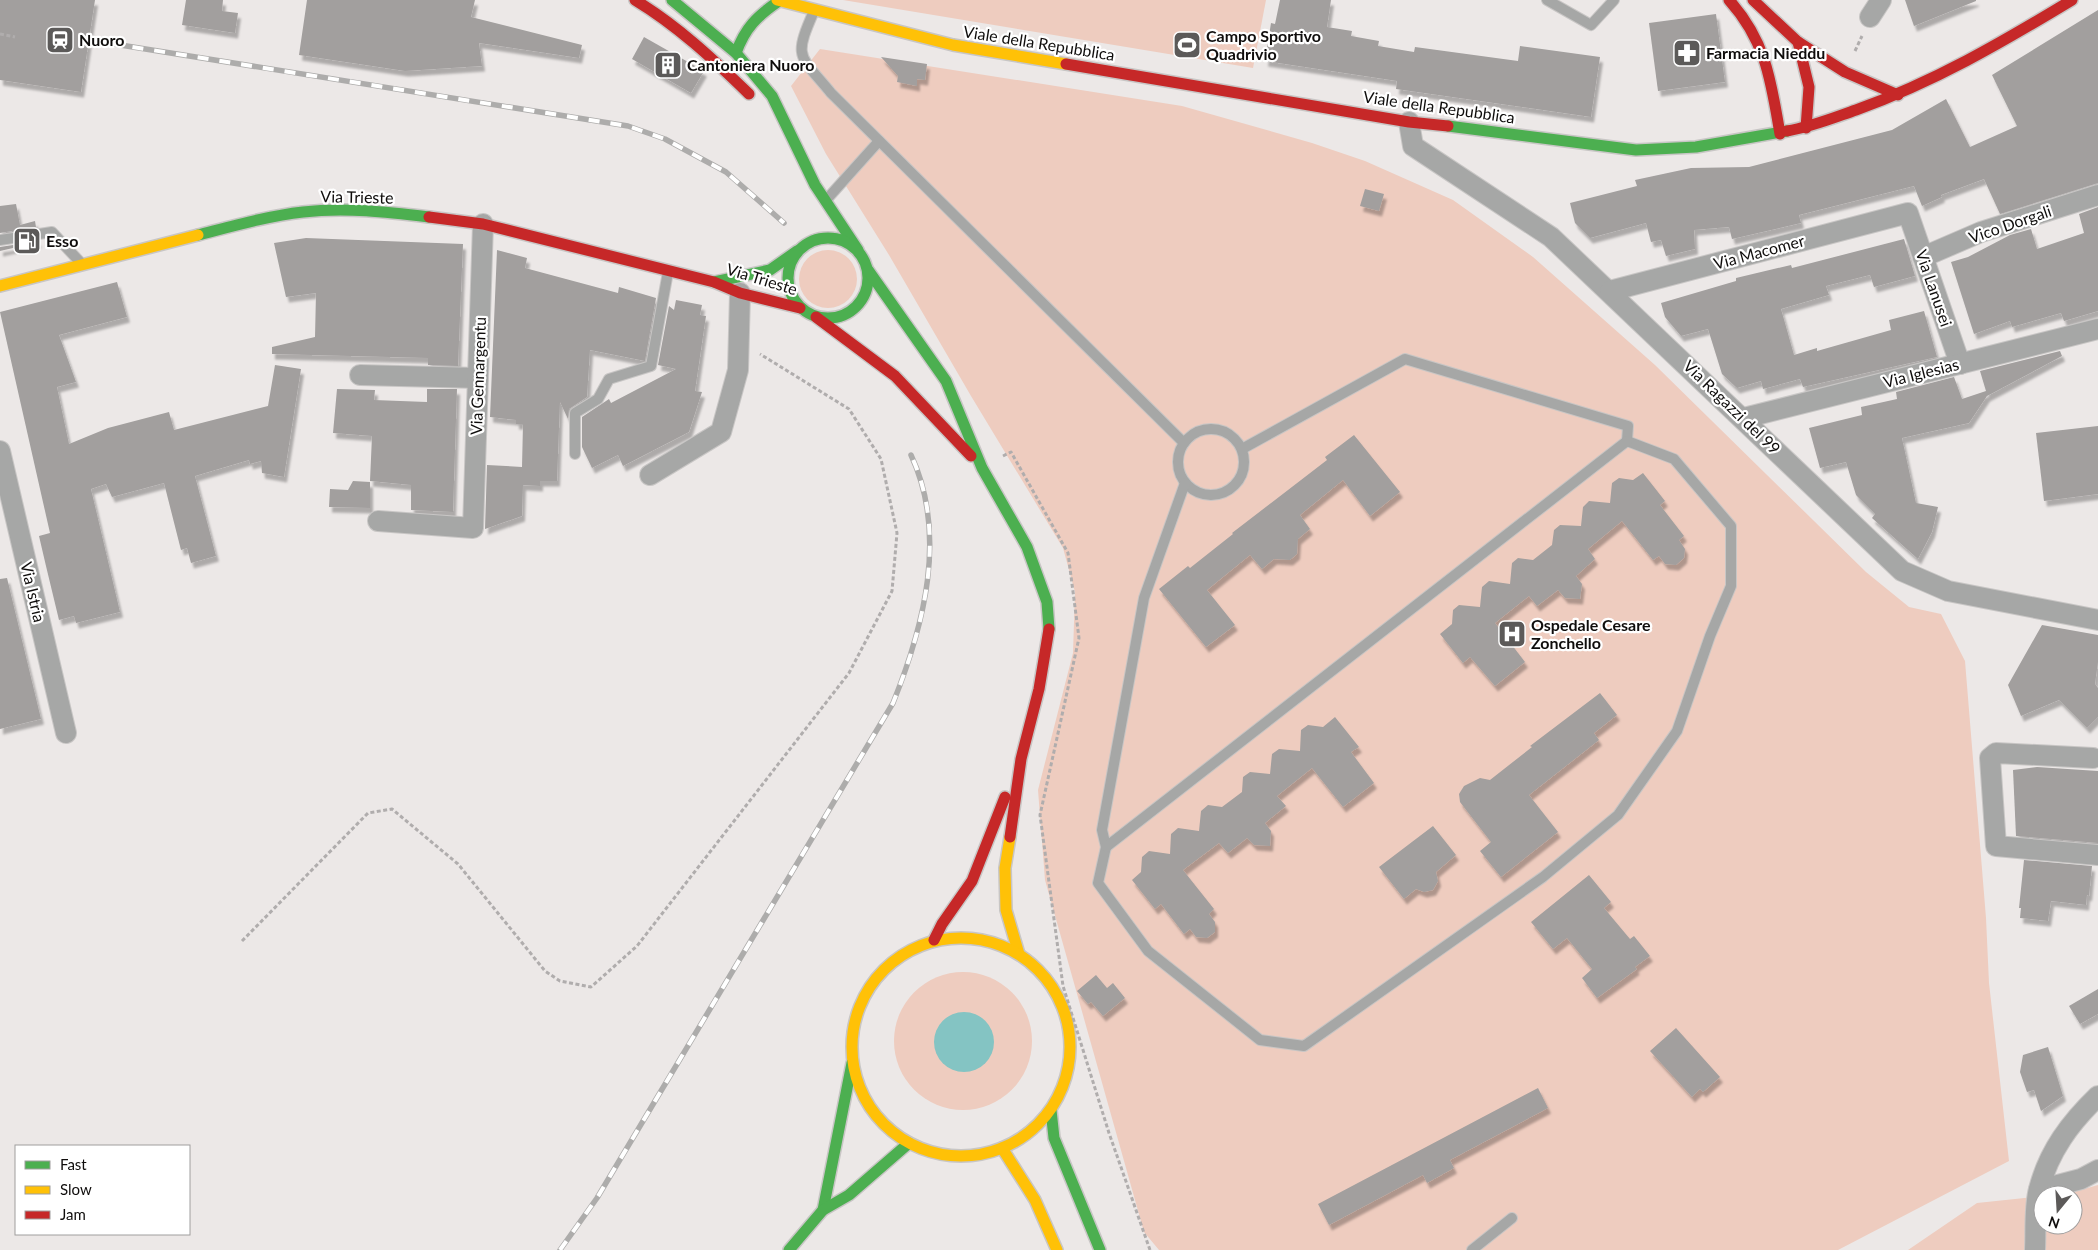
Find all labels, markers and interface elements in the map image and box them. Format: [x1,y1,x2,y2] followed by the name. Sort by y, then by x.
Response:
[962,21,1116,64] street label: Viale della Repubblica
[45,25,75,55] station icon: Nuoro
[1206,26,1321,63] place label: Campo Sportivo Quadrivio
[79,30,124,49] place label: Nuoro
[1172,30,1202,60] sports icon: Campo Sportivo Quadrivio
[1672,38,1702,68] pharmacy icon: Farmacia Nieddu
[1706,43,1825,62] place label: Farmacia Nieddu
[653,50,683,80] building icon: Cantoniera Nuoro
[687,55,815,74] place label: Cantoniera Nuoro
[1362,86,1516,127] street label: Viale della Repubblica
[320,186,394,207] street label: Via Trieste
[1966,201,2054,247] street label: Vico Dorgali
[12,226,42,256] fuel station icon: Esso
[1711,230,1807,273] street label: Via Macomer
[46,231,78,250] place label: Esso
[1912,247,1956,329] street label: Via Lanusei
[724,259,800,298] street label: Via Trieste
[466,317,489,435] street label: Via Gennargentu
[1881,354,1961,391] street label: Via Iglesias
[1680,356,1785,458] street label: Via Ragazzi del 99
[17,560,50,624] street label: Via Istria
[1531,615,1651,652] place label: Ospedale Cesare Zonchello
[1497,619,1527,649] hospital icon: Ospedale Cesare Zonchello
[15,1145,190,1235] legend
[60,1155,87,1173] text: Fast
[60,1180,92,1198] text: Slow
[2033,1185,2083,1235] north arrow
[60,1205,86,1223] text: Jam
[2046,1213,2062,1233] text: N

